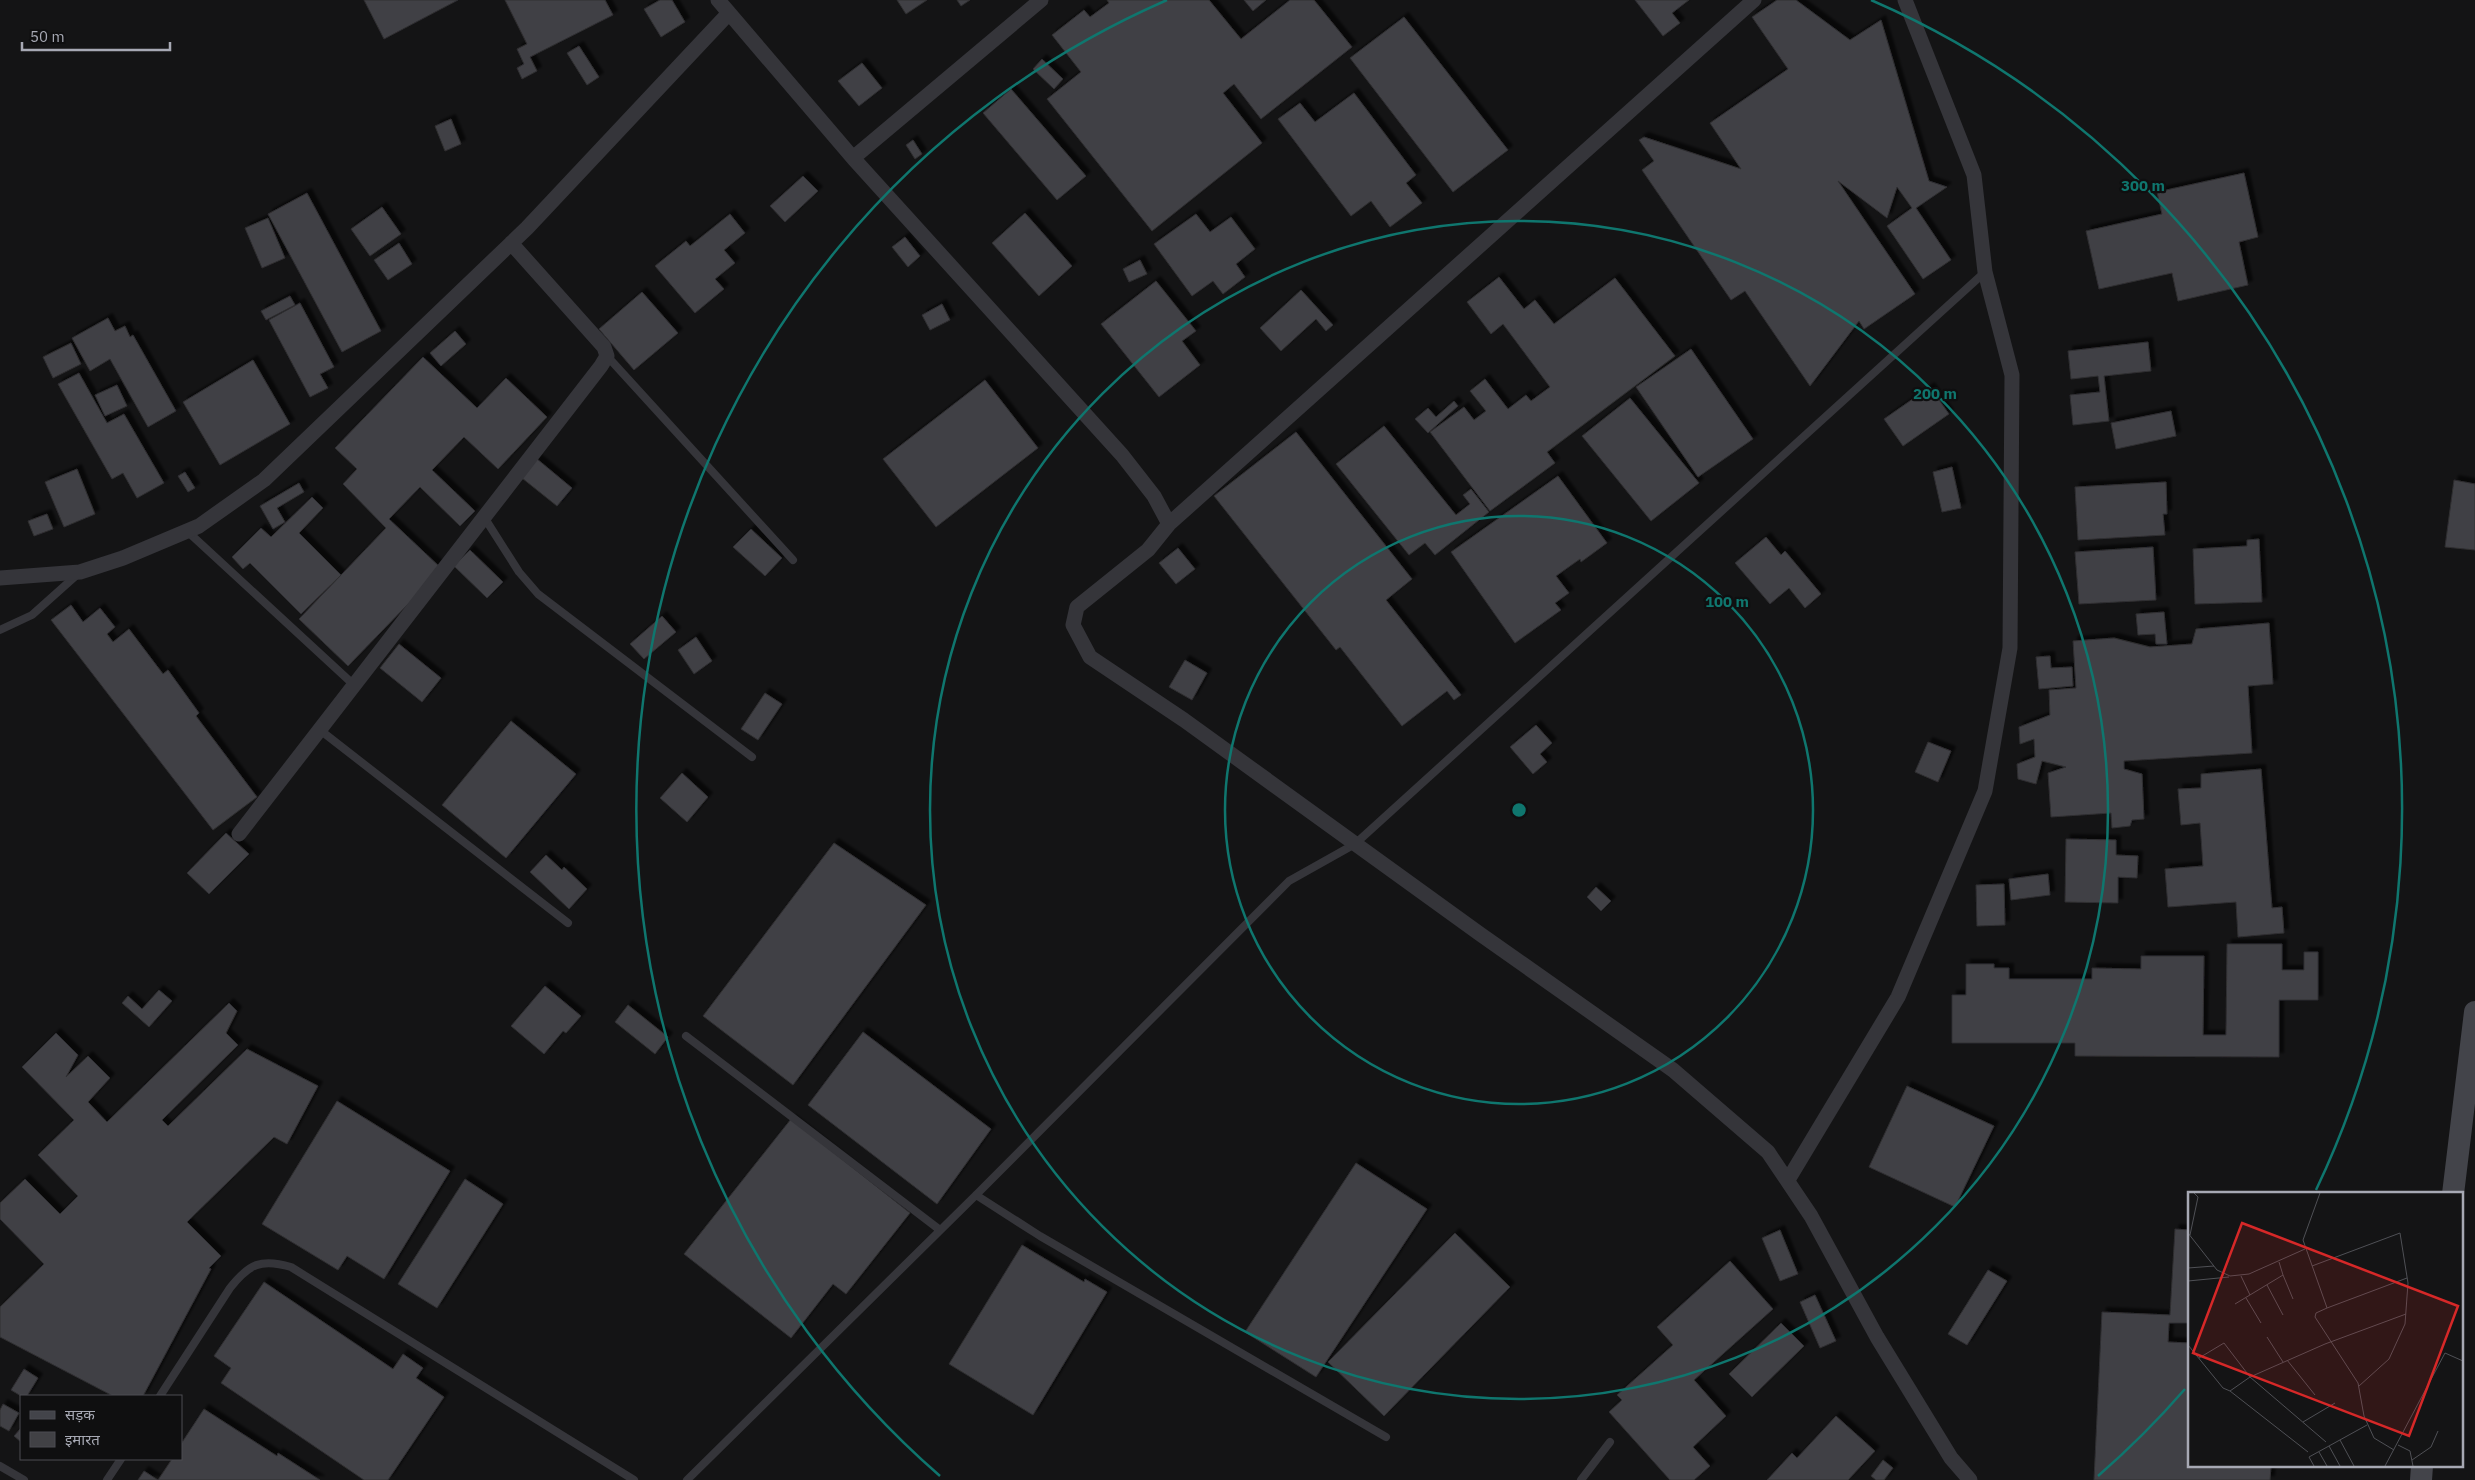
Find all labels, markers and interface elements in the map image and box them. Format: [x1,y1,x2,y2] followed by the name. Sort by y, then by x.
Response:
[22,20,170,52] scale bar
[30,27,65,46] text: 50 m
[2121,176,2165,195] text: 300 m
[1913,384,1957,403] text: 200 m
[1705,592,1749,611] text: 100 m
[1510,801,1528,819] centre of rings
[2188,1192,2462,1468] inset map
[20,1395,182,1460] legend
[65,1405,95,1424] text: सड़क
[65,1430,100,1449] text: इमारत

